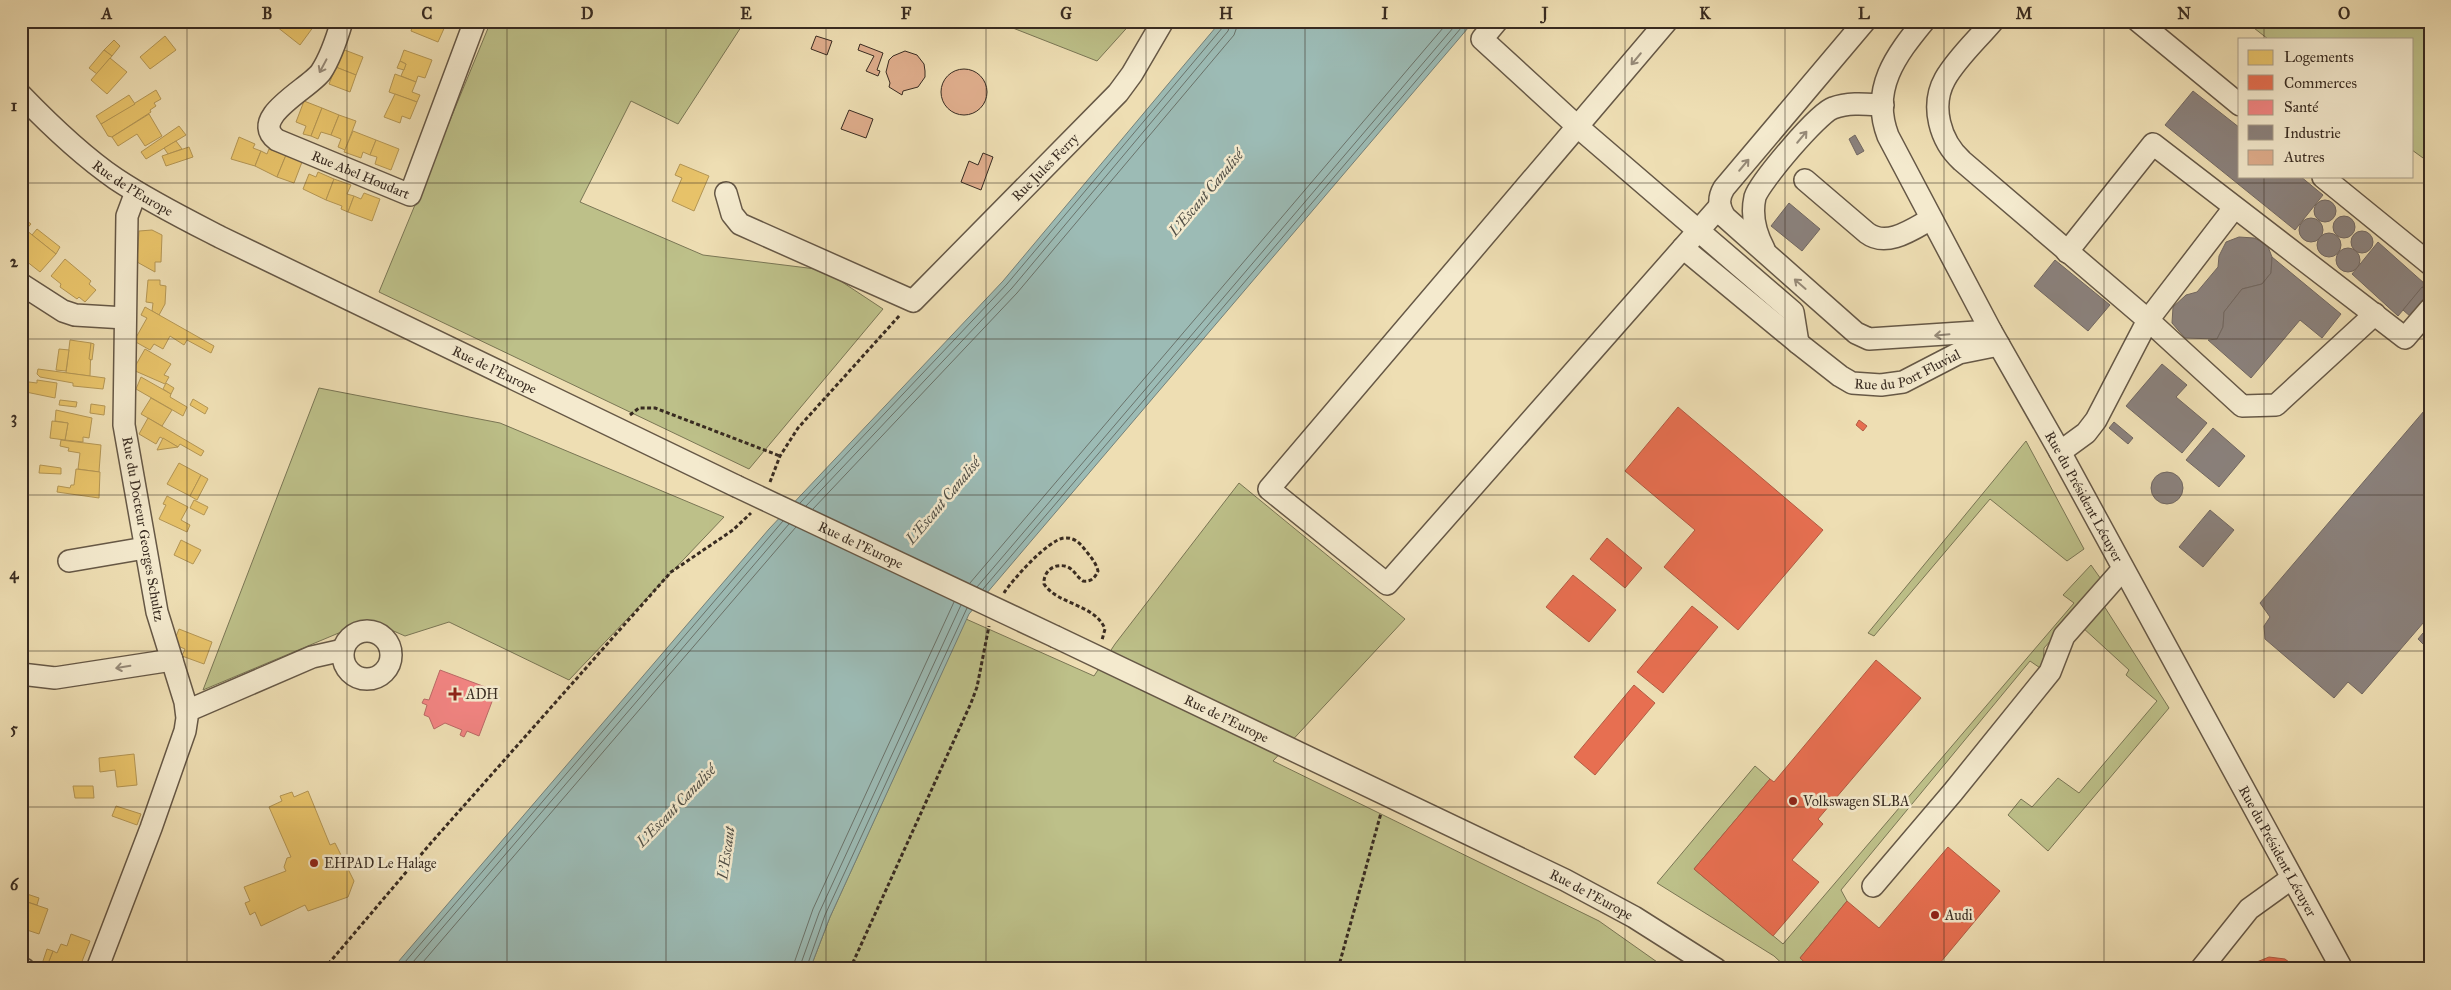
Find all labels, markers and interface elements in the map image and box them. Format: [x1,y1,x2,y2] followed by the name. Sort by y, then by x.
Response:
[101,4,113,23] text: A
[262,4,272,23] text: B
[422,4,433,23] text: C
[581,4,594,23] text: D
[740,4,752,23] text: E
[901,4,912,23] text: F
[1060,4,1072,23] text: G
[1219,4,1233,23] text: H
[1382,4,1389,23] text: I
[1540,4,1549,24] text: J
[1699,4,1711,23] text: K
[1858,4,1870,23] text: L
[2016,4,2033,23] text: M
[2177,4,2191,23] text: N
[2338,4,2350,23] text: O
[2238,38,2414,178] legend
[2284,48,2354,66] text: Logements
[1630,52,1641,65] one-way arrow
[318,58,328,73] one-way arrow
[2284,74,2357,92] text: Commerces
[11,96,18,115] text: 1
[2284,98,2319,116] text: Santé
[2284,124,2341,142] text: Industrie
[1008,129,1082,205] street label: Rue Jules Ferry
[1796,130,1808,143] one-way arrow
[1164,144,1249,240] water label: L'Escaut Canalisé
[309,147,412,202] street label: Rue Abel Houdart
[2283,148,2324,166] text: Autres
[89,156,176,220] street label: Rue de l'Europe
[1738,158,1749,171] one-way arrow
[10,252,19,271] text: 2
[1794,278,1807,290] one-way arrow
[1935,330,1951,340] one-way arrow
[449,342,540,397] street label: Rue de l'Europe
[1854,345,1963,394] street label: Rue du Port Fluvial
[11,408,17,428] text: 3
[2041,428,2127,566] street label: Rue du Président Lécuyer
[118,435,168,623] street label: Rue du Docteur Georges Schultz
[901,452,986,548] water label: L'Escaut Canalisé
[816,518,906,572] street label: Rue de l'Europe
[10,564,20,584] text: 4
[116,662,132,672] one-way arrow
[465,686,498,703] place label: ADH
[448,687,462,701] marker: ADH
[1181,691,1272,746] street label: Rue de l'Europe
[10,719,18,738] text: 5
[632,760,721,851] water label: L'Escaut Canalisé
[2235,783,2321,920] street label: Rue du Président Lécuyer
[1802,793,1910,810] place label: Volkswagen SLBA
[1787,795,1799,807] marker: Volkswagen SLBA
[713,824,739,882] water label: L'Escaut
[324,855,437,872] place label: EHPAD Le Halage
[308,857,320,869] marker: EHPAD Le Halage
[1547,865,1636,923] street label: Rue de l'Europe
[10,875,19,894] text: 6
[1944,907,1973,924] place label: Audi
[1929,909,1941,921] marker: Audi

